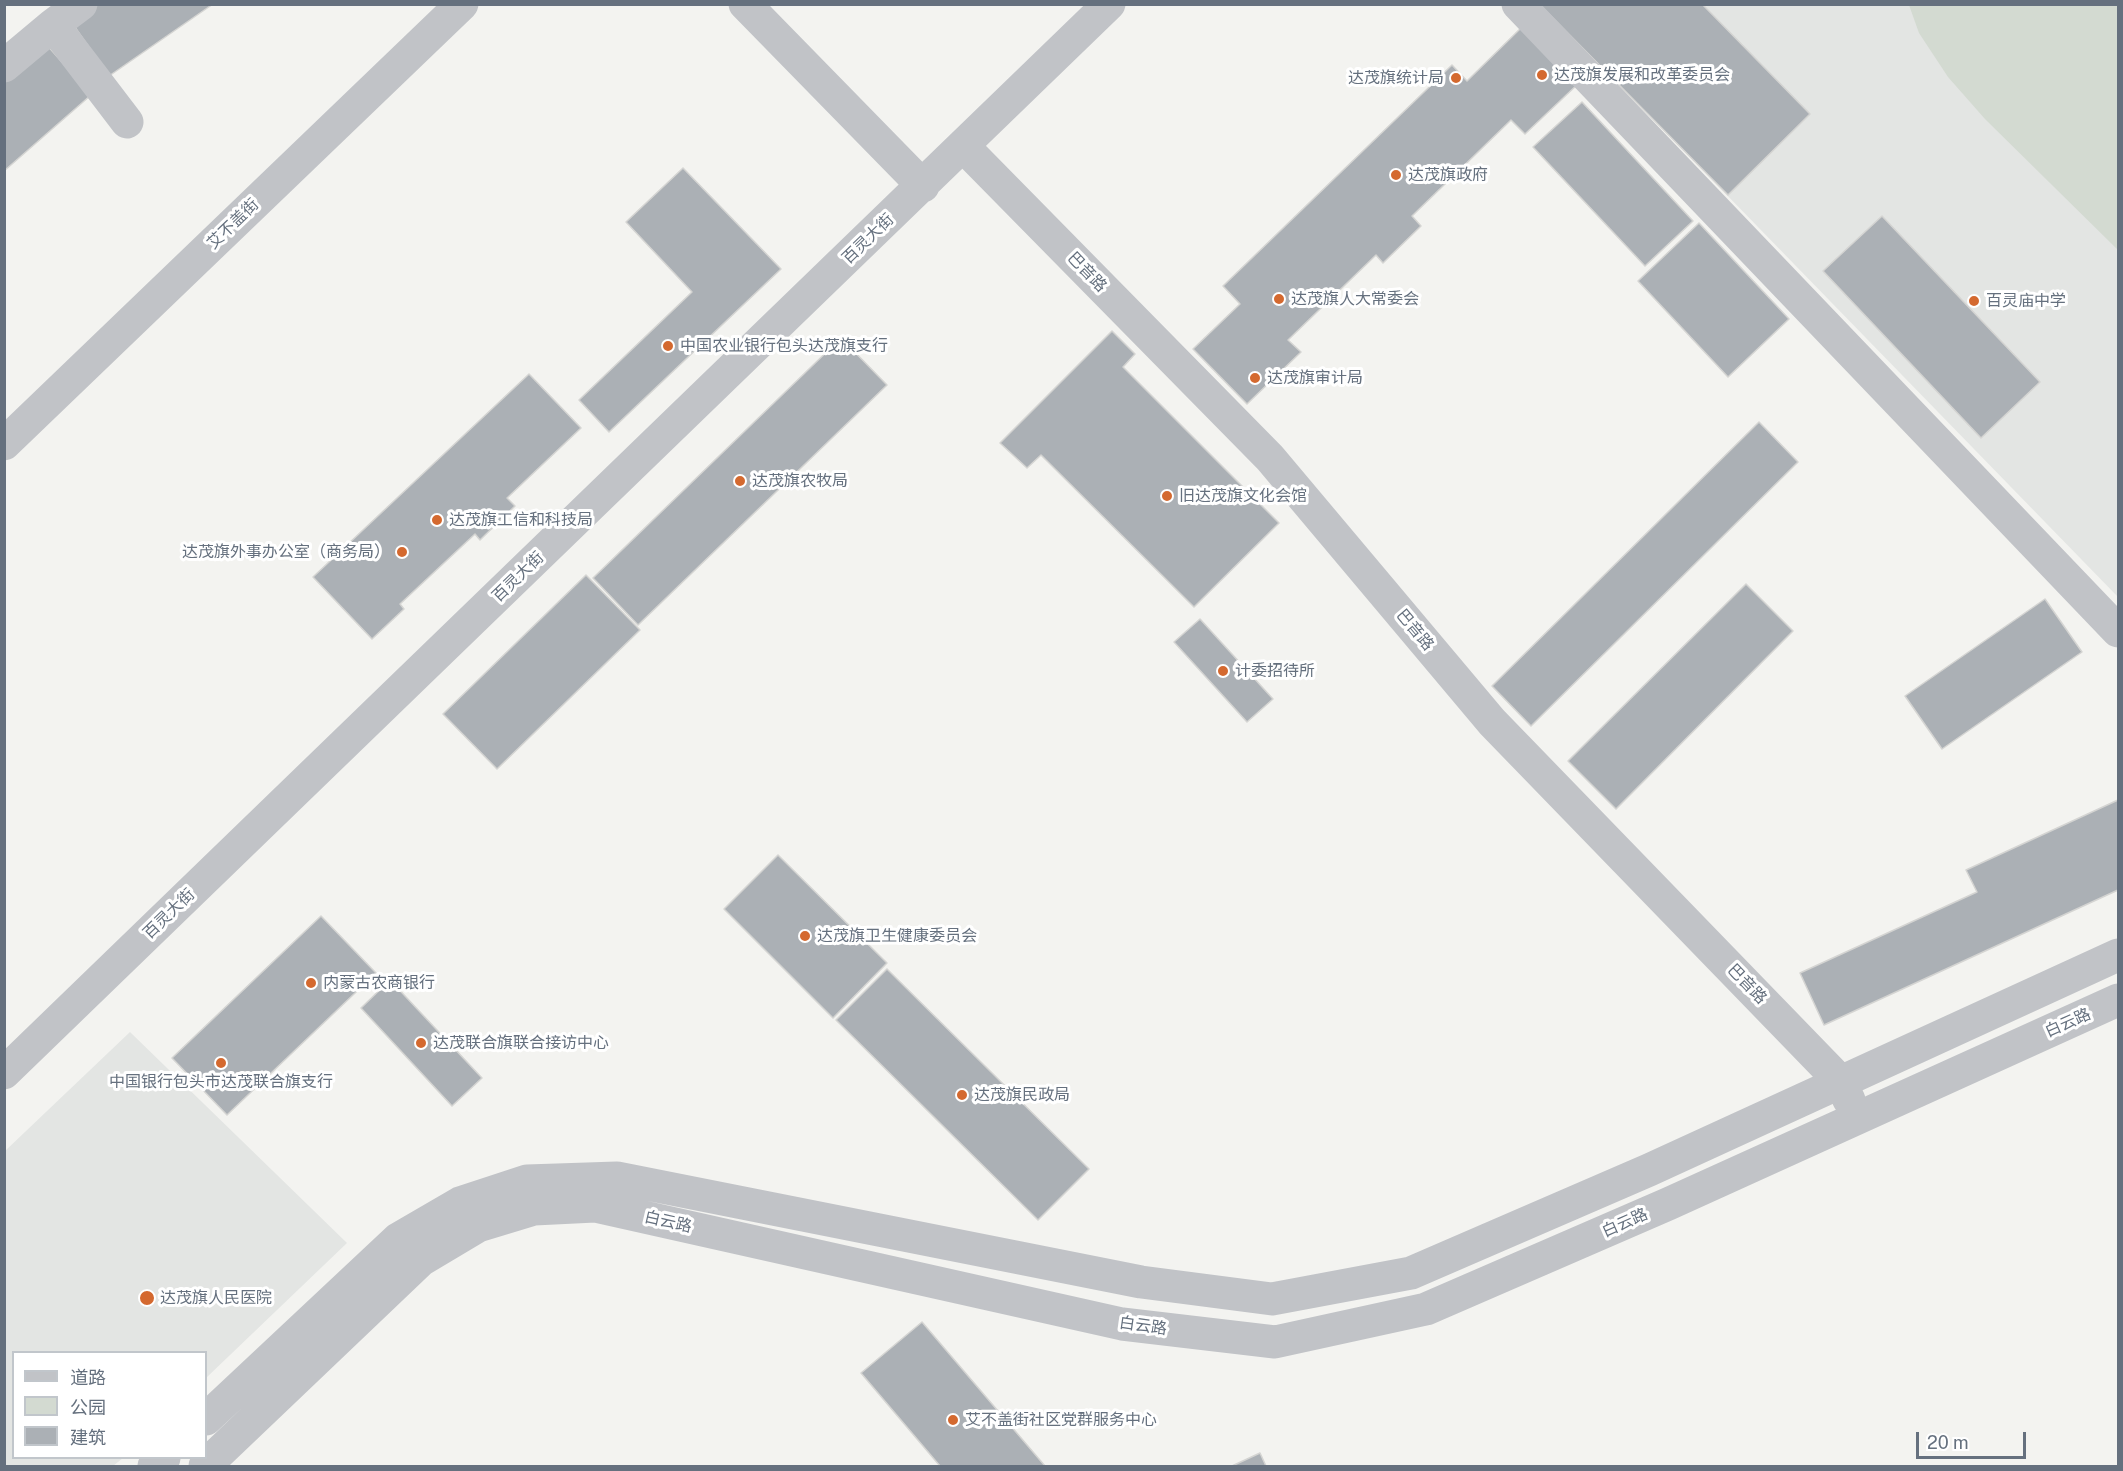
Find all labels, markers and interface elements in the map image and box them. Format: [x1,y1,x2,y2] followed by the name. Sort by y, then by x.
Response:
[1554,65,1730,85] place label: 达茂旗发展和改革委员会
[1348,68,1444,88] place label: 达茂旗统计局
[1535,68,1549,82] marker: 达茂旗发展和改革委员会
[1449,71,1463,85] marker: 达茂旗统计局
[1408,165,1488,185] place label: 达茂旗政府
[1389,168,1403,182] marker: 达茂旗政府
[203,195,263,253] street label: 艾不盖街
[838,210,898,268] street label: 百灵大街
[1063,248,1111,296] street label: 巴音路
[1291,289,1419,309] place label: 达茂旗人大常委会
[1986,291,2066,311] place label: 百灵庙中学
[1272,292,1286,306] marker: 达茂旗人大常委会
[1967,294,1981,308] marker: 百灵庙中学
[680,336,888,356] place label: 中国农业银行包头达茂旗支行
[661,339,675,353] marker: 中国农业银行包头达茂旗支行
[1267,368,1363,388] place label: 达茂旗审计局
[1248,371,1262,385] marker: 达茂旗审计局
[752,471,848,491] place label: 达茂旗农牧局
[733,474,747,488] marker: 达茂旗农牧局
[1179,486,1307,506] place label: 旧达茂旗文化会馆
[1160,489,1174,503] marker: 旧达茂旗文化会馆
[449,510,593,530] place label: 达茂旗工信和科技局
[430,513,444,527] marker: 达茂旗工信和科技局
[182,542,390,562] place label: 达茂旗外事办公室（商务局）
[395,545,409,559] marker: 达茂旗外事办公室（商务局）
[488,548,548,606] street label: 百灵大街
[1392,605,1438,655] street label: 巴音路
[1235,661,1315,681] place label: 计委招待所
[1216,664,1230,678] marker: 计委招待所
[139,885,199,943] street label: 百灵大街
[817,926,977,946] place label: 达茂旗卫生健康委员会
[798,929,812,943] marker: 达茂旗卫生健康委员会
[1723,960,1771,1008] street label: 巴音路
[323,973,435,993] place label: 内蒙古农商银行
[304,976,318,990] marker: 内蒙古农商银行
[2042,1004,2094,1042] street label: 白云路
[433,1033,609,1053] place label: 达茂联合旗联合接访中心
[414,1036,428,1050] marker: 达茂联合旗联合接访中心
[214,1056,228,1070] marker: 中国银行包头市达茂联合旗支行
[109,1072,333,1092] place label: 中国银行包头市达茂联合旗支行
[974,1085,1070,1105] place label: 达茂旗民政局
[955,1088,969,1102] marker: 达茂旗民政局
[1599,1204,1651,1242] street label: 白云路
[642,1207,694,1237] street label: 白云路
[160,1288,272,1308] place label: 达茂旗人民医院
[138,1289,156,1307] marker: 达茂旗人民医院
[1118,1313,1168,1339] street label: 白云路
[12,1351,207,1459] legend
[70,1367,106,1388] text: 道路
[70,1397,106,1418] text: 公园
[965,1410,1157,1430] place label: 艾不盖街社区党群服务中心
[946,1413,960,1427] marker: 艾不盖街社区党群服务中心
[1919,1420,2028,1458] scale bar
[70,1427,106,1448] text: 建筑
[1927,1432,1969,1453] text: 20 m

